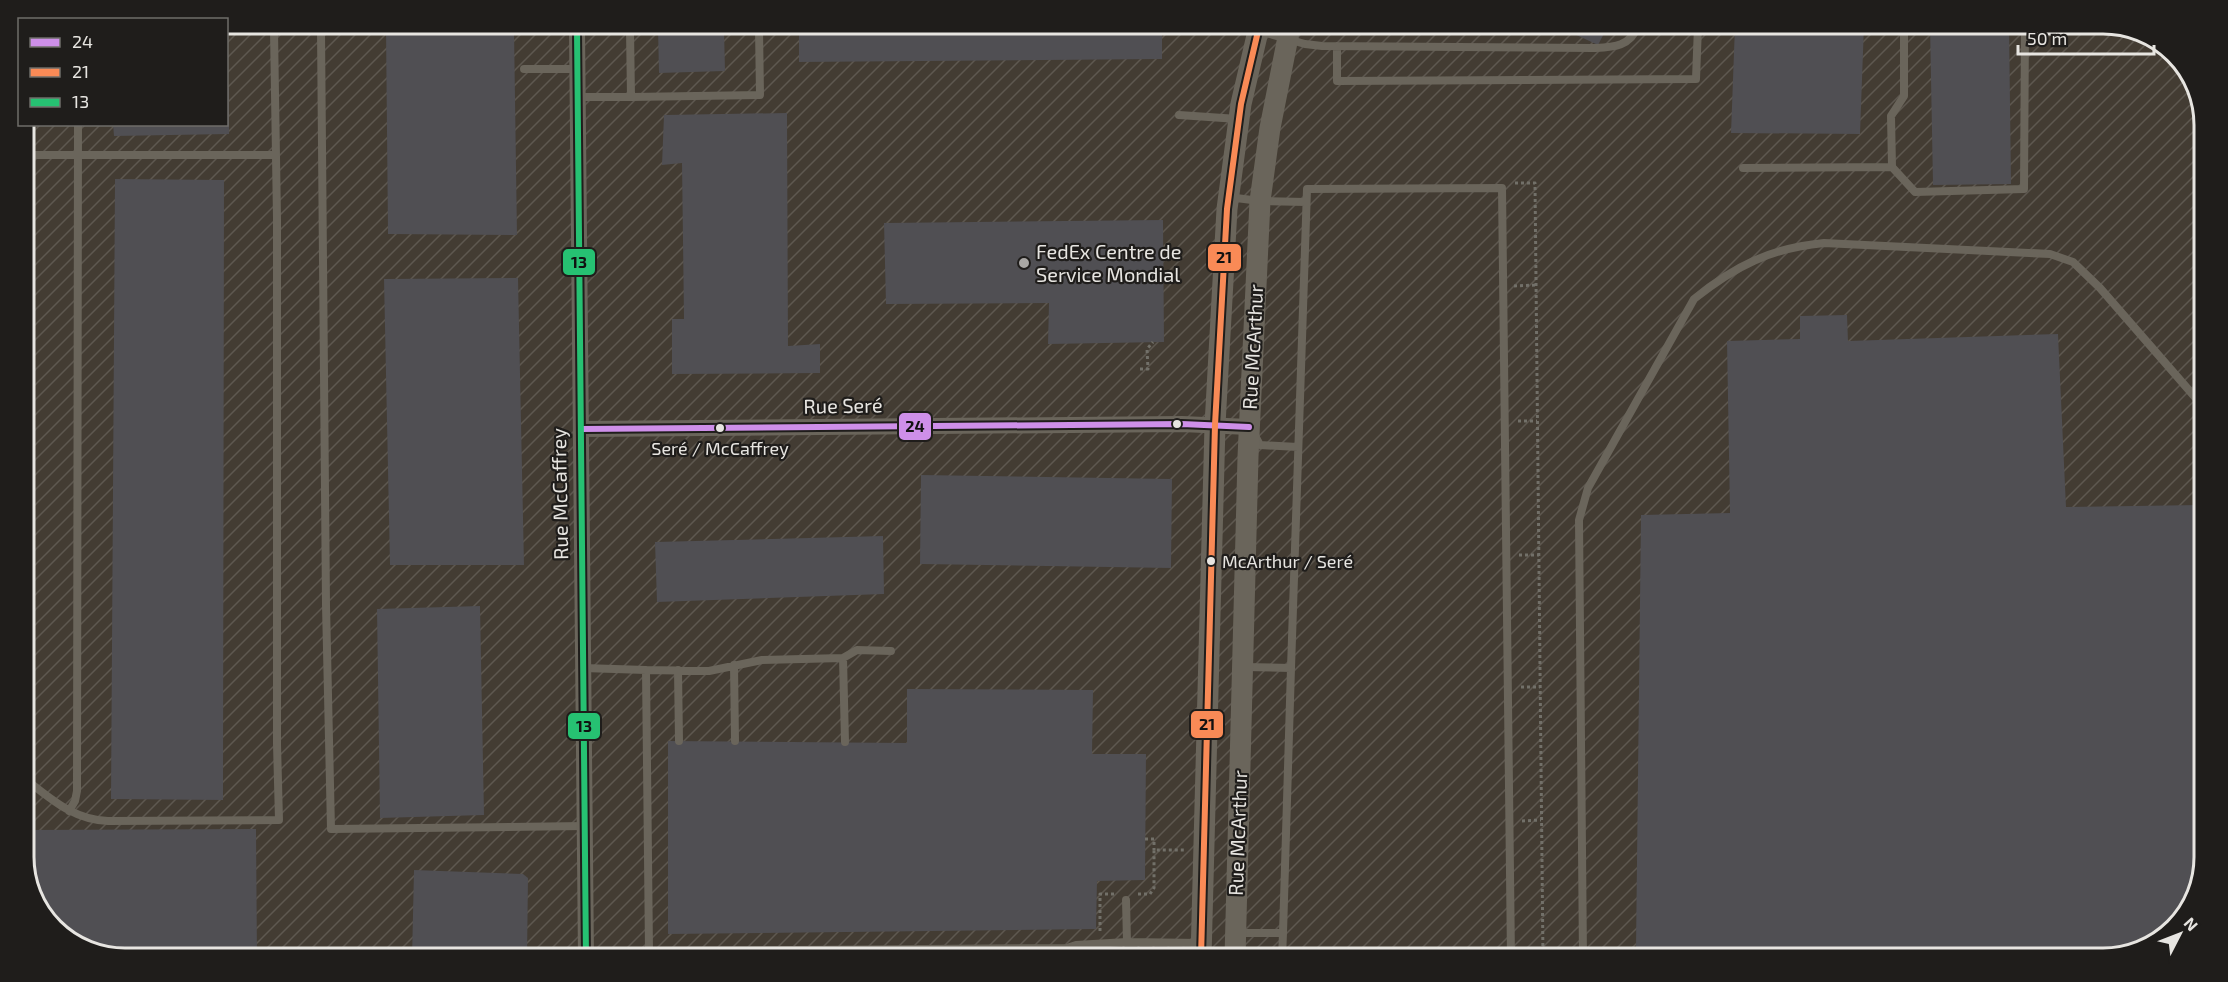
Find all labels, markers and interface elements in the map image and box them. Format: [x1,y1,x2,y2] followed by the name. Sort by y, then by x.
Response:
[18,18,228,126] legend
[2018,18,2154,56] scale bar
[2027,27,2067,49] text: 50 m
[72,30,93,52] text: 24
[72,60,89,82] text: 21
[72,90,89,112] text: 13
[1036,239,1181,286] place label: FedEx Centre de Service Mondial
[1207,243,1242,272] line badge: 21
[1216,247,1232,266] text: 21
[562,248,596,276] line badge: 13
[571,252,587,271] text: 13
[1017,256,1031,270] marker: FedEx Centre de Service Mondial
[1237,284,1267,410] street label: Rue McArthur
[803,392,883,418] street label: Rue Seré
[898,412,932,441] line badge: 24
[905,416,925,435] text: 24
[1171,418,1183,430] unlabelled marker
[714,422,726,434] marker: Seré / McCaffrey
[546,427,572,560] street label: Rue McCaffrey
[651,437,789,459] place label: Seré / McCaffrey
[1222,550,1353,572] place label: McArthur / Seré
[1205,555,1217,567] marker: McArthur / Seré
[1190,710,1224,739] line badge: 21
[567,712,601,740] line badge: 13
[1199,714,1215,733] text: 21
[576,716,592,735] text: 13
[1223,770,1251,896] street label: Rue McArthur
[2150,904,2210,964] north arrow
[2181,913,2202,934] text: N

